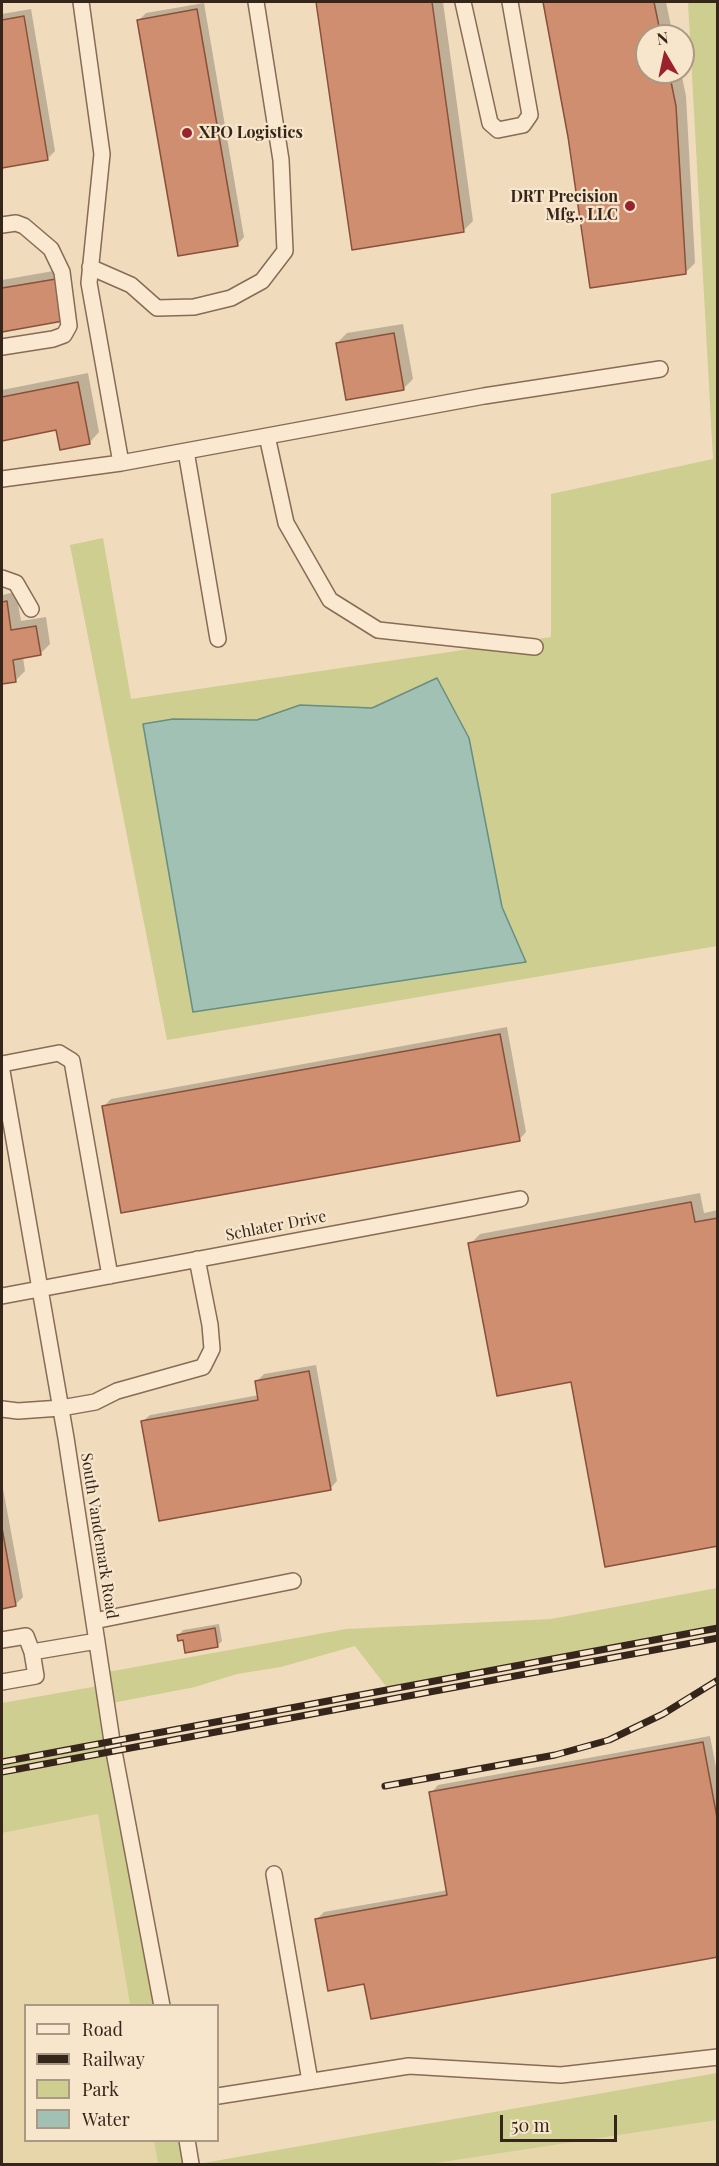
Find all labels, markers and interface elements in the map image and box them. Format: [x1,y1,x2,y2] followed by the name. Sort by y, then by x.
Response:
[635,24,695,84] north arrow
[655,26,670,49] text: N
[199,123,303,143] place label: XPO Logistics
[180,126,194,140] marker: XPO Logistics
[510,187,618,225] place label: DRT Precision Mfg., LLC
[623,199,637,213] marker: DRT Precision Mfg., LLC
[224,1207,328,1245] street label: Schlater Drive
[76,1452,122,1620] street label: South Vandemark Road
[24,2004,219,2142] legend
[82,2017,123,2041] text: Road
[82,2047,145,2071] text: Railway
[82,2077,119,2101] text: Park
[503,2103,620,2141] scale bar
[82,2107,130,2131] text: Water
[511,2113,550,2137] text: 50 m

